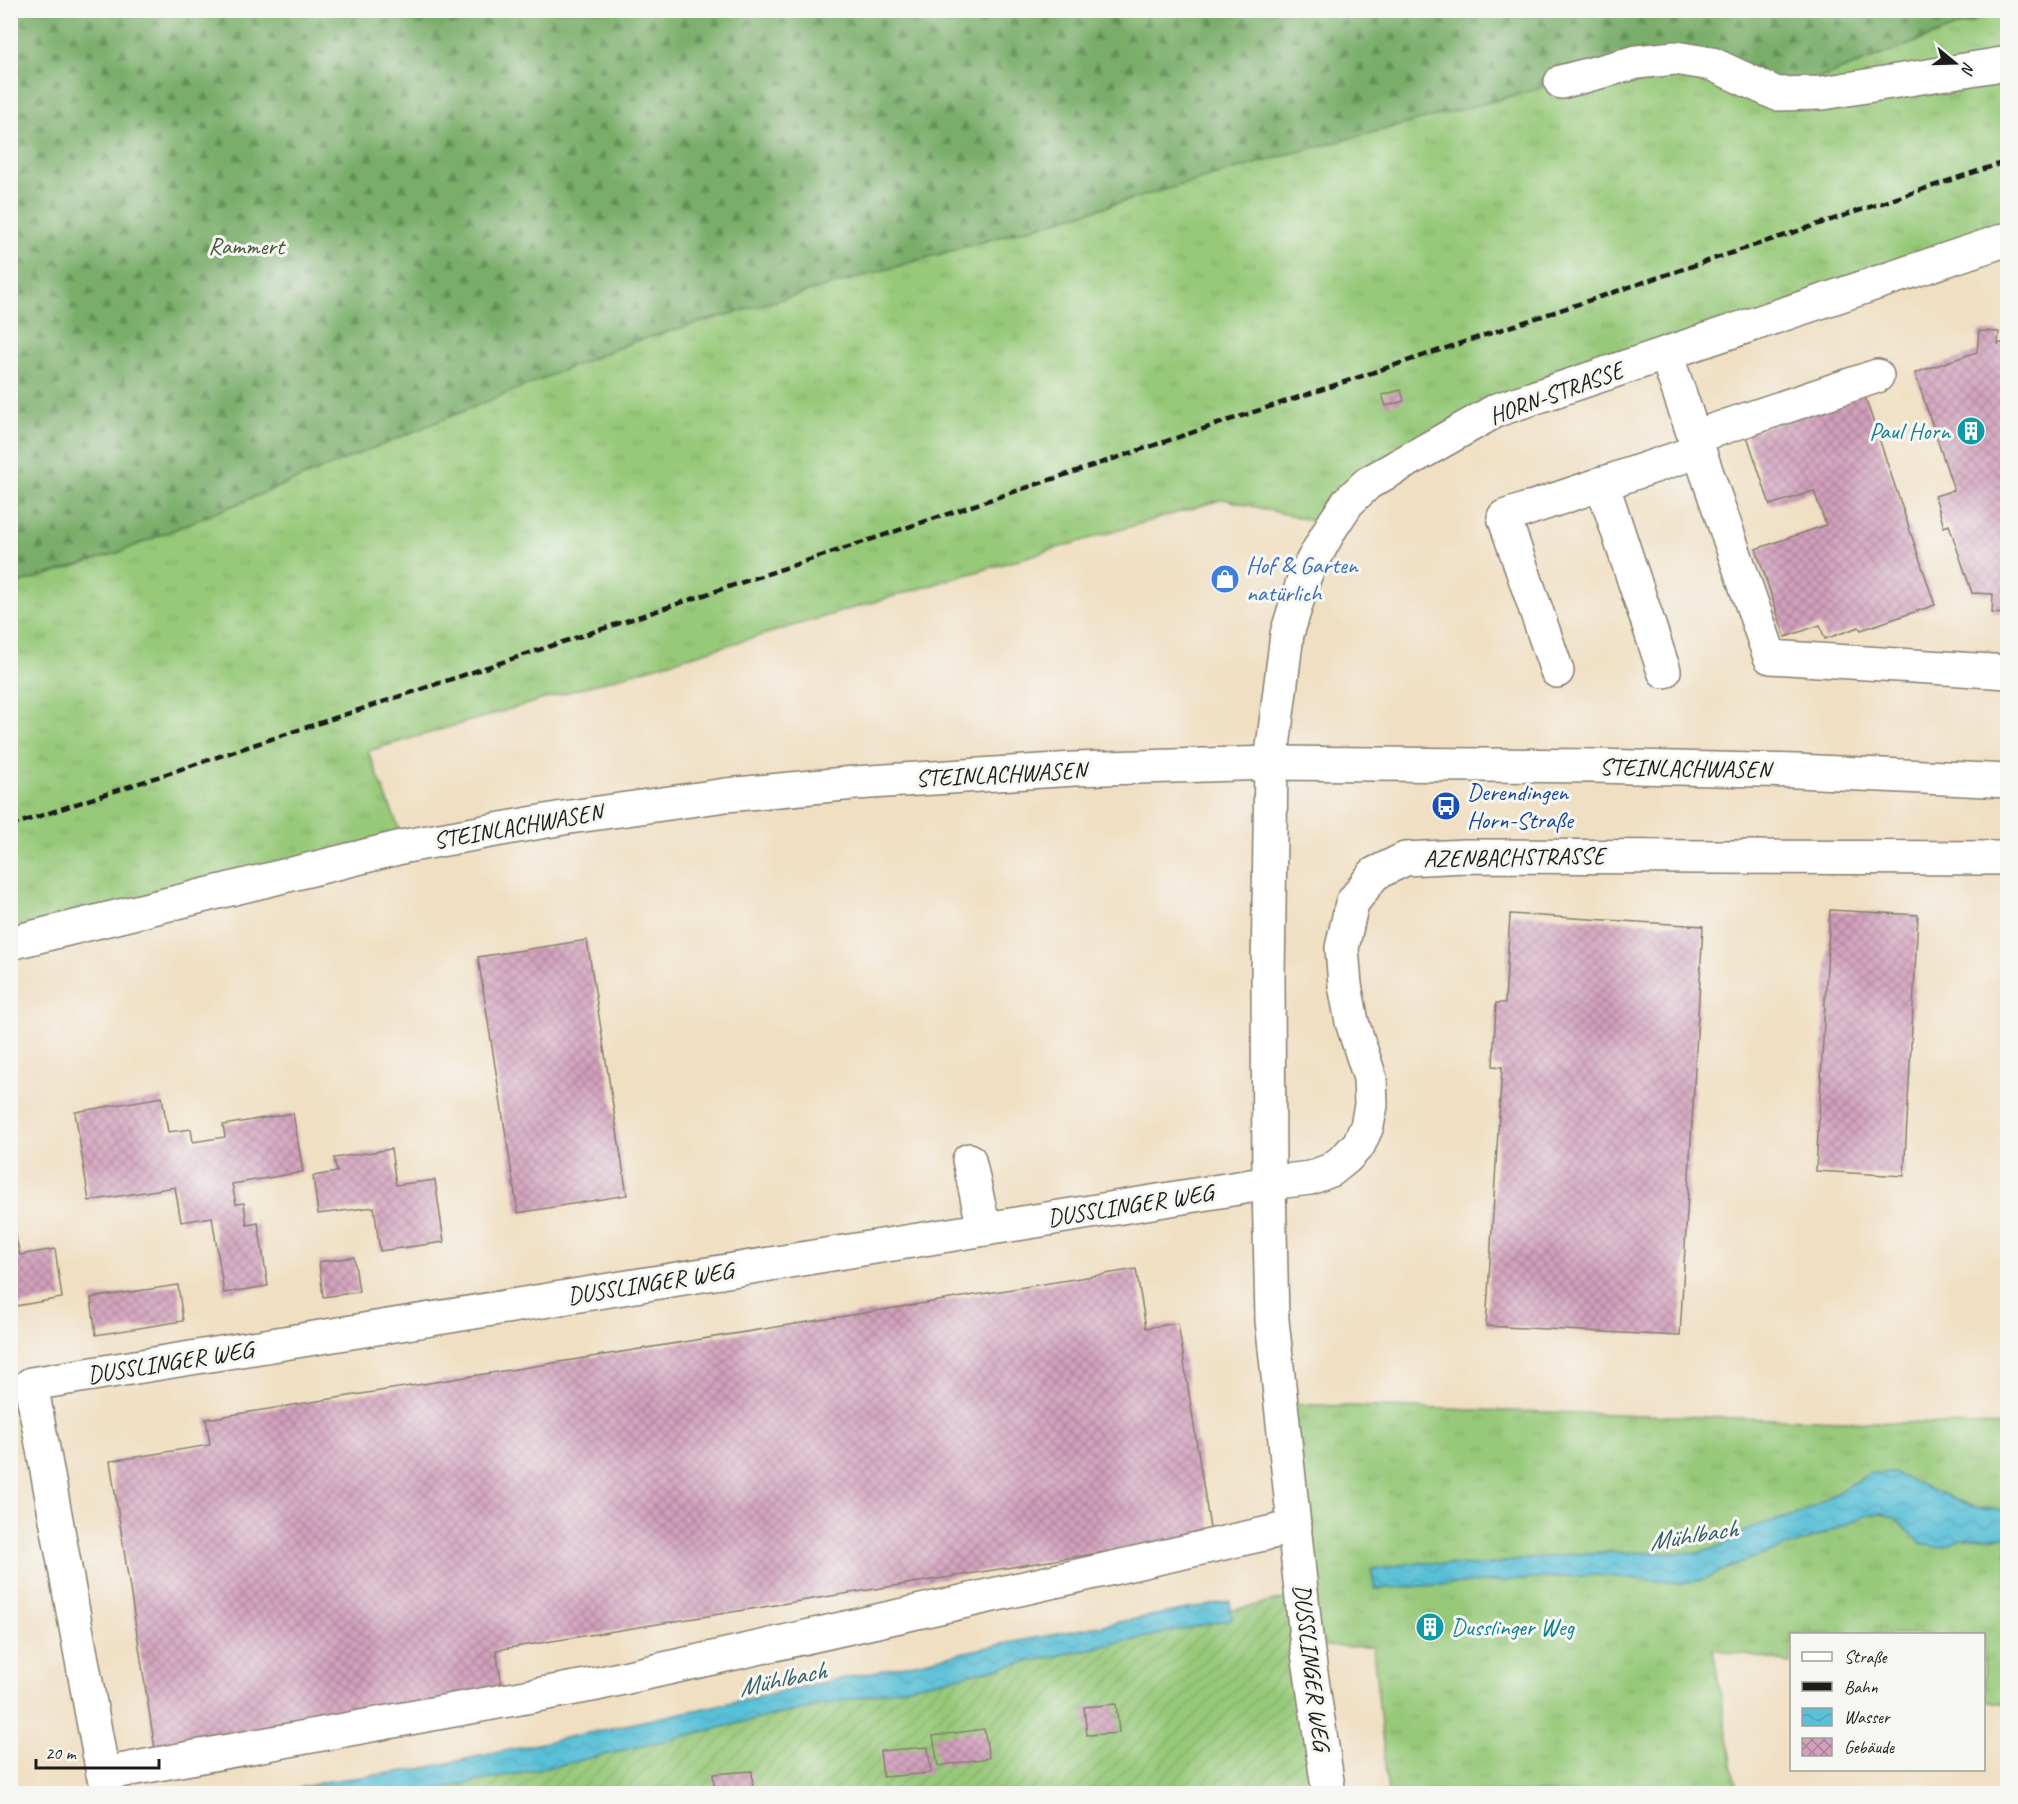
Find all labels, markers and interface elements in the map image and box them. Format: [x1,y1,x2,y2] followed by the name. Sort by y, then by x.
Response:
[1925,33,1985,93] north arrow
[1956,60,1979,78] text: N
[208,231,286,261] park label: Rammert
[1485,354,1630,431] street label: HORN-STRASSE
[1955,415,1987,447] building icon: Paul Horn
[1869,416,1951,446] place label: Paul Horn
[1246,550,1359,608] place label: Hof & Garten natürlich
[1209,563,1241,595] shop icon: Hof & Garten natürlich
[1599,752,1774,785] street label: STEINLACHWASEN
[915,754,1091,793] street label: STEINLACHWASEN
[1467,777,1575,835] place label: Derendingen Horn-Straße
[1430,790,1462,822] bus stop icon: Derendingen Horn-Straße
[431,796,608,856] street label: STEINLACHWASEN
[1423,840,1608,874] street label: AZENBACHSTRASSE
[1045,1177,1218,1233] street label: DUSSLINGER WEG
[565,1255,738,1311] street label: DUSSLINGER WEG
[85,1334,258,1390] street label: DUSSLINGER WEG
[1647,1511,1741,1558] water label: Mühlbach
[1287,1582,1337,1755] street label: DUSSLINGER WEG
[1414,1611,1446,1643] building icon: Dusslinger Weg
[1451,1612,1576,1642] place label: Dusslinger Weg
[1790,1633,1985,1771] legend
[1844,1646,1888,1668] text: Straße
[735,1653,831,1704] water label: Mühlbach
[1844,1676,1879,1698] text: Bahn
[1844,1706,1891,1728] text: Wasser
[36,1732,159,1770] scale bar
[1844,1736,1895,1758] text: Gebäude
[45,1742,78,1764] text: 20 m

